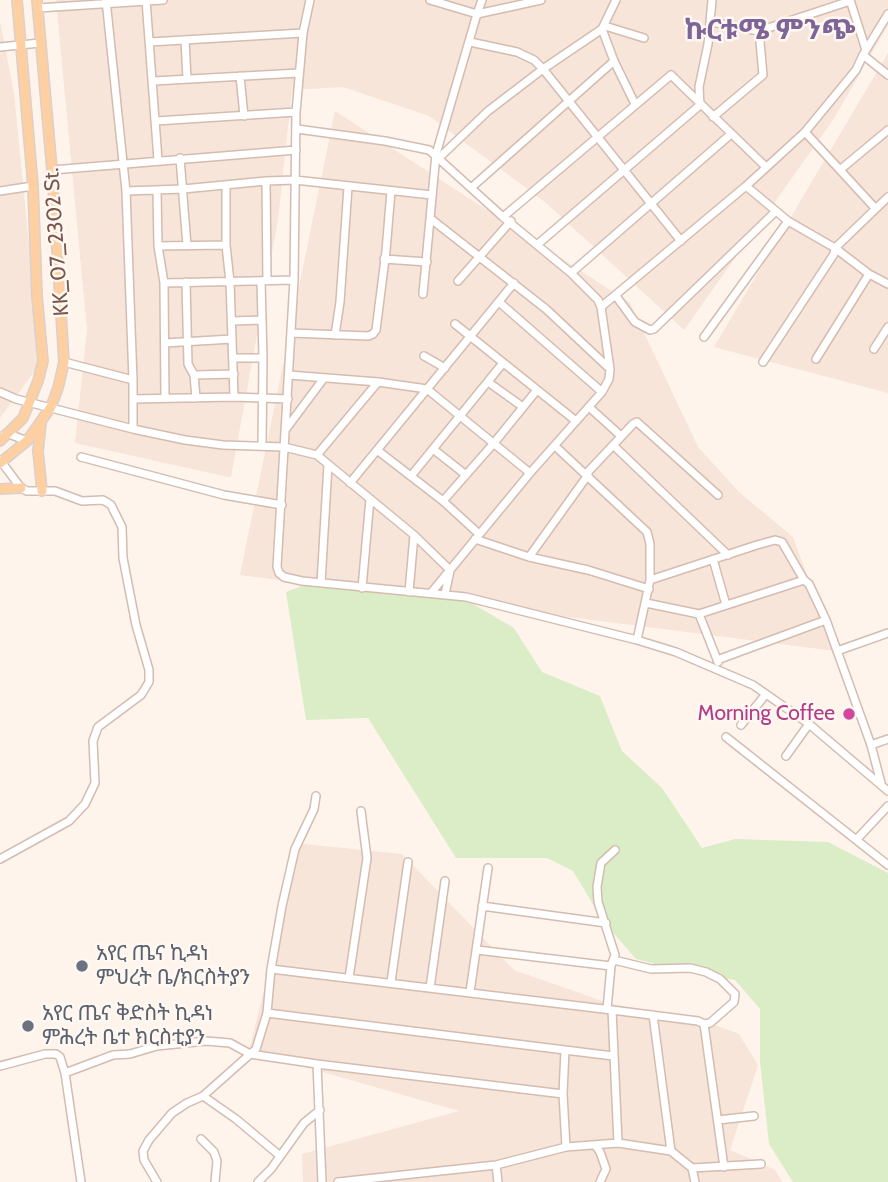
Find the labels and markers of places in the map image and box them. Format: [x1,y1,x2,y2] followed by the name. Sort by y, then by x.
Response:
[698,701,835,727] place label: Morning Coffee
[841,706,857,722] marker: Morning Coffee
[96,941,250,991] place label: አየር ጤና ኪዳነ ምህረት ቤ/ክርስትያን
[74,958,90,974] marker: አየር ጤና ኪዳነ ምህረት ቤ/ክርስትያን
[42,1001,213,1051] place label: አየር ጤና ቅድስት ኪዳነ ምሕረት ቤተ ክርስቲያን
[20,1018,36,1034] marker: አየር ጤና ቅድስት ኪዳነ ምሕረት ቤተ ክርስቲያን

